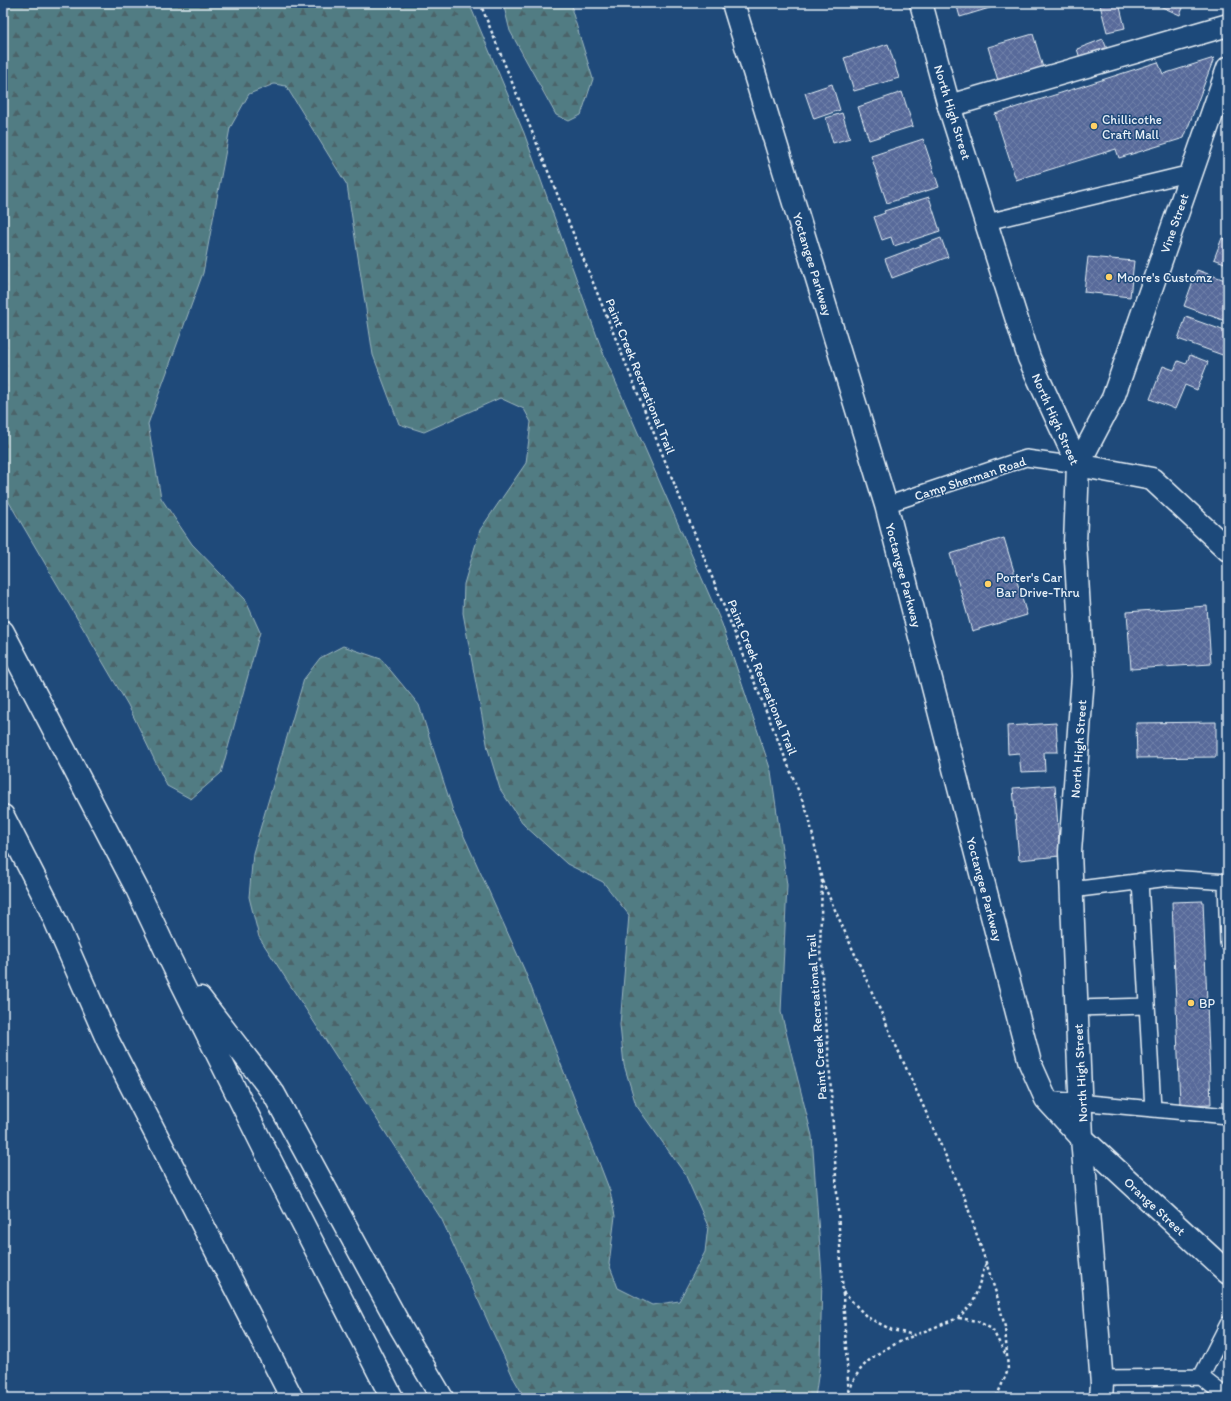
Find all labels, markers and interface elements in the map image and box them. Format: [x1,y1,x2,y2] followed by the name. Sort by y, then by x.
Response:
[931,63,974,162] street label: North High Street
[1102,112,1162,142] place label: Chillicothe Craft Mall
[1089,121,1099,131] marker: Chillicothe Craft Mall
[1157,191,1192,255] street label: Vine Street
[790,211,835,318] street label: Yoctangee Parkway
[1117,270,1212,285] place label: Moore's Customz
[1104,272,1114,282] marker: Moore's Customz
[602,296,679,456] street label: Paint Creek Recreational Trail
[1029,371,1082,467] street label: North High Street
[912,453,1028,504] street label: Camp Sherman Road
[882,521,925,629] street label: Yoctangee Parkway
[996,570,1080,600] place label: Porter's Car Bar Drive-Thru
[983,579,993,589] marker: Porter's Car Bar Drive-Thru
[724,597,801,757] street label: Paint Creek Recreational Trail
[1068,699,1089,799] street label: North High Street
[963,835,1006,943] street label: Yoctangee Parkway
[803,933,830,1100] street label: Paint Creek Recreational Trail
[1199,996,1215,1011] place label: BP
[1186,998,1196,1008] marker: BP
[1070,1023,1091,1123] street label: North High Street
[1121,1174,1189,1239] street label: Orange Street

